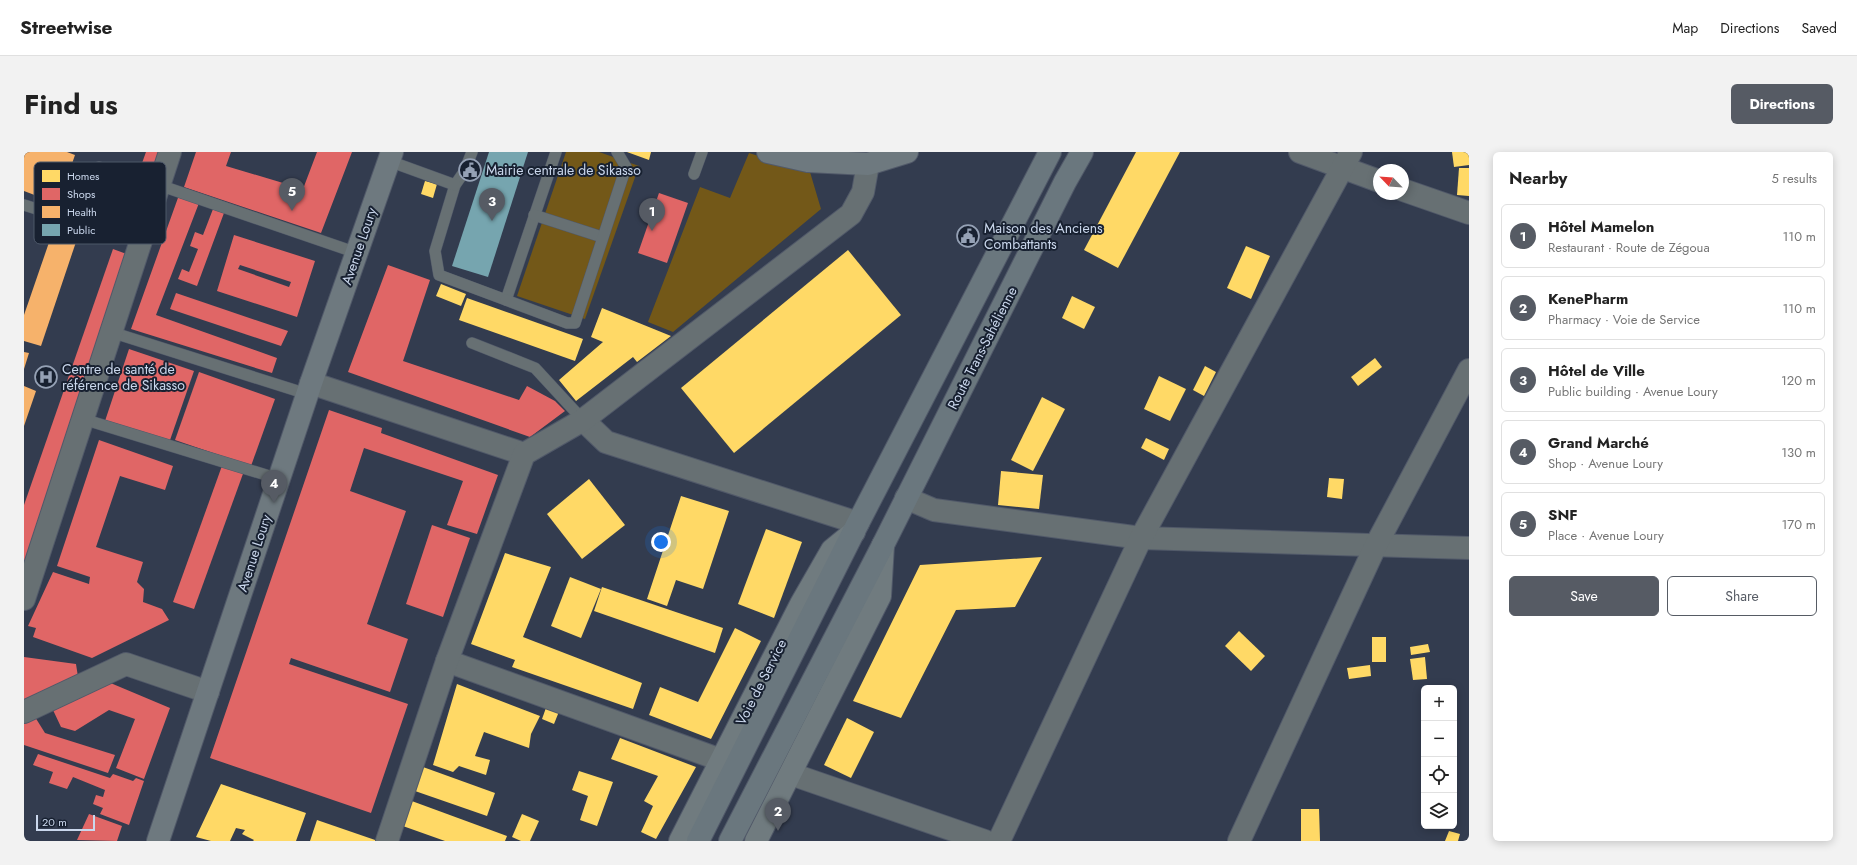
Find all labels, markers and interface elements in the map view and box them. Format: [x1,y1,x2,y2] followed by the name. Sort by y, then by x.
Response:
[20,14,113,41] text: Streetwise
[1672,18,1698,38] text: Map
[1720,18,1780,38] text: Directions
[1802,18,1837,38] text: Saved
[24,84,118,125] text: Find us
[1731,84,1833,124] button: Directions
[457,157,483,183] public building icon: Mairie centrale de Sikasso
[486,160,641,180] place label: Mairie centrale de Sikasso
[34,162,166,244] legend
[1373,164,1409,200] north arrow
[1509,166,1567,190] text: Nearby
[67,168,100,184] text: Homes
[1771,169,1817,188] text: 5 results
[279,178,305,211] pin: 5
[67,186,96,202] text: Shops
[479,188,505,221] pin: 3
[639,198,665,231] pin: 1
[67,204,97,220] text: Health
[336,204,382,287] street label: Avenue Loury
[1548,216,1654,238] text: Hôtel Mamelon
[984,218,1103,254] place label: Maison des Anciens Combattants
[67,222,96,238] text: Public
[955,223,981,249] public building icon: Maison des Anciens Combattants
[1520,227,1526,246] text: 1
[1782,227,1816,246] text: 110 m
[1548,238,1710,257] text: Restaurant · Route de Zégoua
[942,283,1022,413] street label: Route Trans-Sahélienne
[1548,288,1628,310] text: KenePharm
[1519,299,1527,318] text: 2
[1782,299,1816,318] text: 110 m
[1548,310,1700,329] text: Pharmacy · Voie de Service
[62,359,185,395] place label: Centre de santé de référence de Sikasso
[1548,360,1645,382] text: Hôtel de Ville
[33,364,59,390] hospital icon: Centre de santé de référence de Sikasso
[1519,371,1527,390] text: 3
[1781,371,1816,390] text: 120 m
[1548,382,1718,401] text: Public building · Avenue Loury
[1548,432,1649,454] text: Grand Marché
[1518,443,1528,462] text: 4
[1781,443,1816,462] text: 130 m
[1548,454,1663,473] text: Shop · Avenue Loury
[261,470,287,503] pin: 4
[1548,504,1578,526] text: SNF
[232,511,276,594] street label: Avenue Loury
[1519,515,1527,534] text: 5
[1781,515,1816,534] text: 170 m
[1548,526,1664,545] text: Place · Avenue Loury
[651,532,671,552] your location
[1509,576,1659,616] button: Save
[1667,576,1817,616] button: Share
[731,636,791,728] street label: Voie de Service
[1421,685,1457,829] map controls
[1421,685,1457,721] button: +
[1421,721,1457,757] button: −
[1421,757,1457,793] button: locate
[1421,793,1457,829] button: layers
[765,798,791,831] pin: 2
[36,813,95,832] scale bar
[42,814,67,830] text: 20 m

